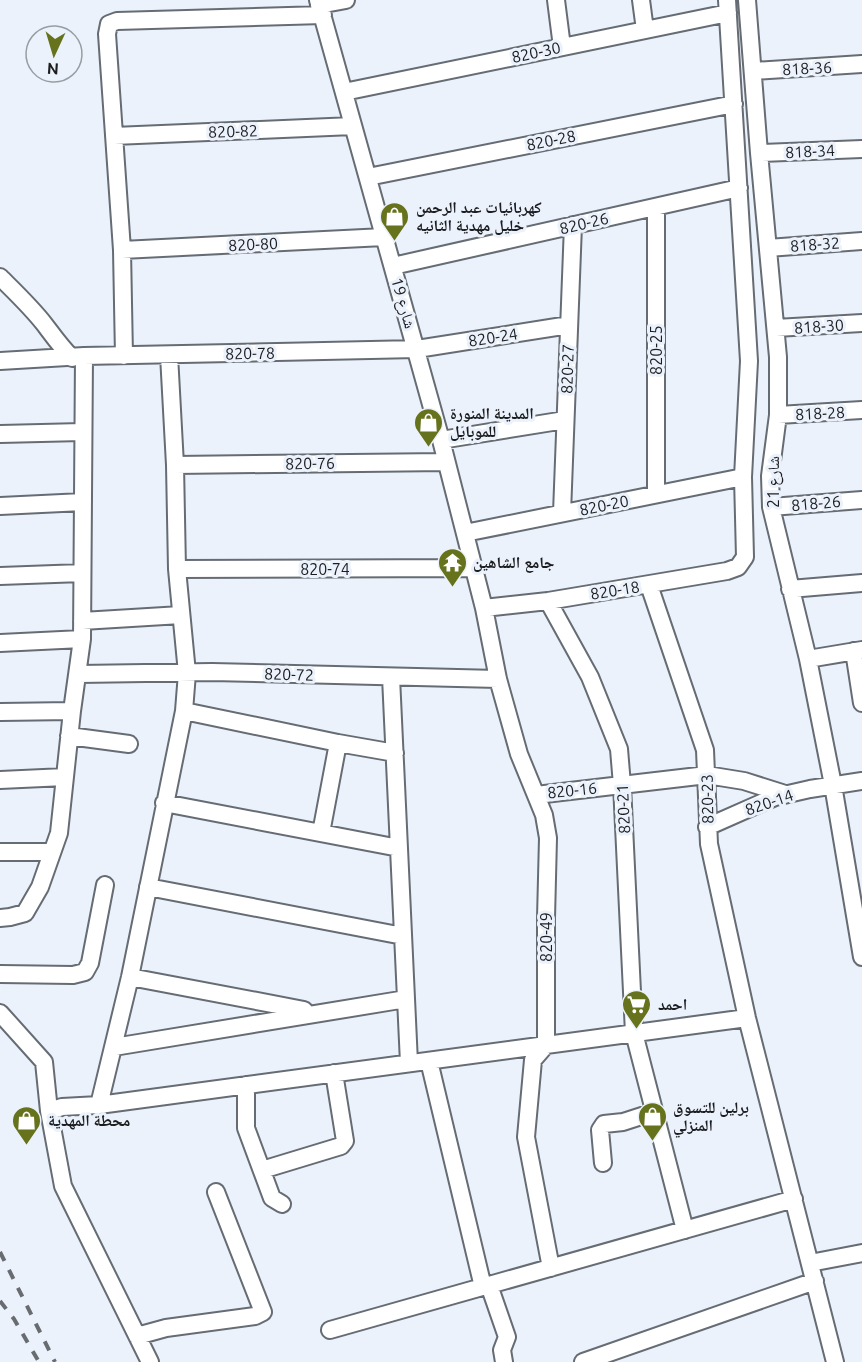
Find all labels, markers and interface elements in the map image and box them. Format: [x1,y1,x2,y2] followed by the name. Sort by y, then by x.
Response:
[24,24,84,84] north arrow
[510,38,562,66] street label: 820-30
[782,58,832,78] street label: 818-36
[46,60,60,78] text: N
[208,121,258,141] street label: 820-82
[525,126,577,154] street label: 820-28
[785,141,835,161] street label: 818-34
[416,198,542,235] place label: كهربائيات عبد الرحمن خليل مهدية الثانيه
[379,200,411,242] shop icon: كهربائيات عبد الرحمن خليل مهدية الثانيه
[558,209,610,237] street label: 820-26
[790,233,840,255] street label: 818-32
[228,234,278,254] street label: 820-80
[386,275,420,331] street label: شارع 19
[794,315,844,337] street label: 818-30
[467,324,519,350] street label: 820-24
[647,325,665,375] street label: 820-25
[225,344,275,362] street label: 820-78
[557,344,577,394] street label: 820-27
[795,403,845,423] street label: 818-28
[450,404,534,441] place label: المدينة المنورة للموبايل
[413,406,445,448] shop icon: المدينة المنورة للموبايل
[285,454,335,472] street label: 820-76
[764,456,784,508] street label: شارع 21
[578,491,630,519] street label: 820-20
[790,492,842,514] street label: 818-26
[436,546,468,588] temple icon: جامع الشاهين
[473,553,554,573] place label: جامع الشاهين
[300,560,350,578] street label: 820-74
[589,577,641,603] street label: 820-18
[264,664,314,684] street label: 820-72
[698,774,716,824] street label: 820-23
[546,778,598,802] street label: 820-16
[613,784,633,834] street label: 820-21
[743,785,795,819] street label: 820-14
[537,912,555,962] street label: 820-49
[621,988,653,1030] supermarket icon: احمد
[658,995,687,1013] place label: احمد
[673,1098,749,1138] place label: برلين للتسوق المنزلي
[636,1100,668,1142] shop icon: برلين للتسوق المنزلي
[11,1104,43,1146] shop icon: محطة المهدية
[48,1111,130,1130] place label: محطة المهدية

